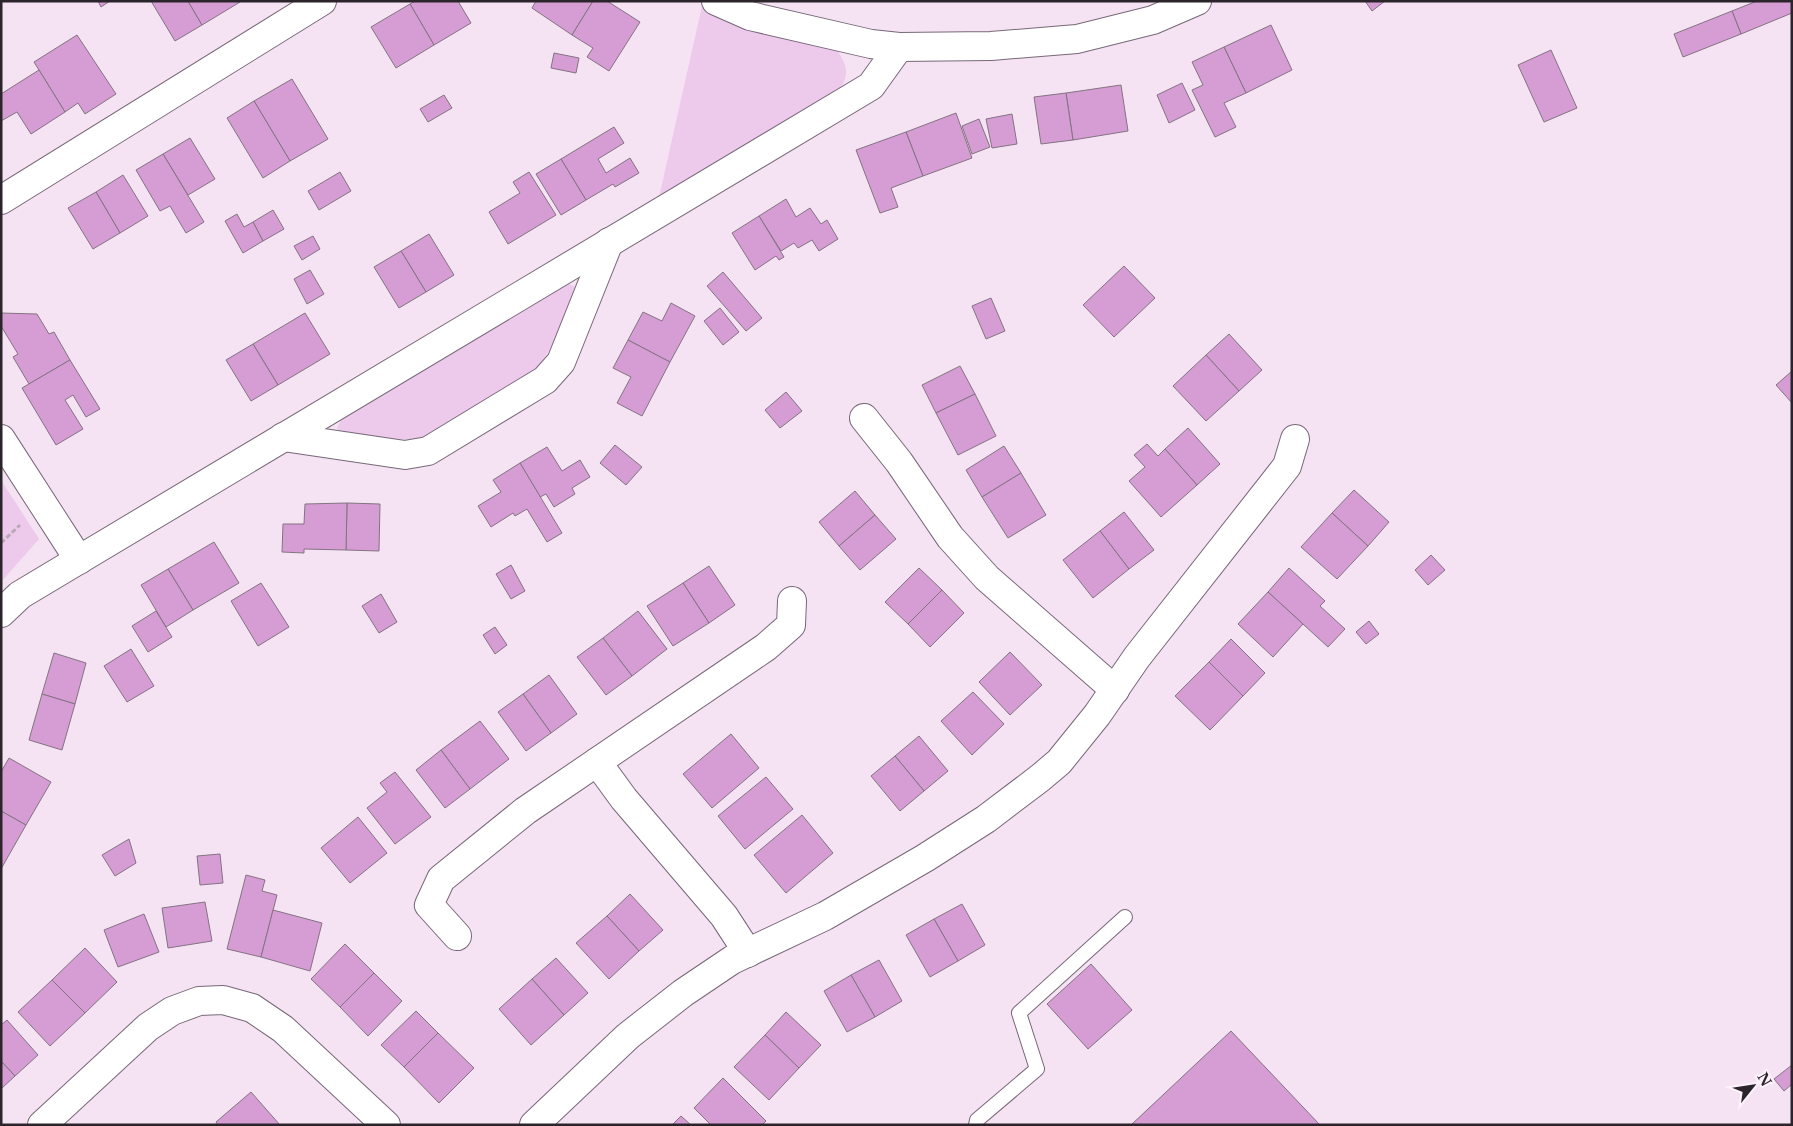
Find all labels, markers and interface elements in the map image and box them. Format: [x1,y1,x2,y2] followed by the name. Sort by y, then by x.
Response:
[1728,1061,1778,1111] north arrow
[1753,1069,1775,1090] text: N

